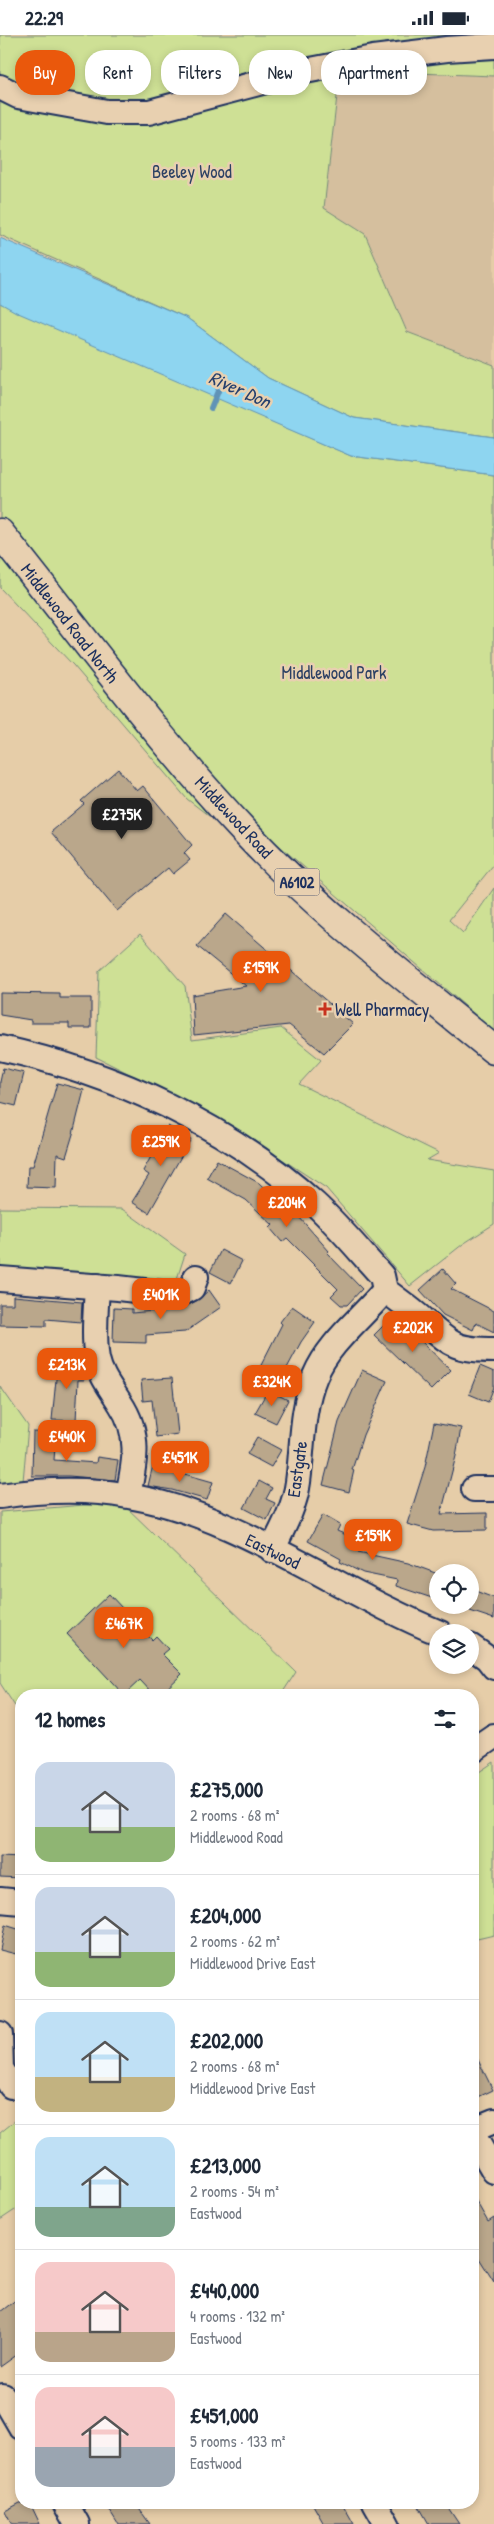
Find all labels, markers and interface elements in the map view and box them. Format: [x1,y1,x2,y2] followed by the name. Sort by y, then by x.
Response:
[25,5,63,31] text: 22:29
[15,50,75,95] chip: Buy
[85,50,151,95] chip: Rent
[161,50,239,95] chip: Filters
[249,50,311,95] chip: New
[321,50,427,95] chip: Apartment
[152,159,232,184] park label: Beeley Wood
[205,364,276,415] water label: River Don
[15,558,125,689] street label: Middlewood Road North
[282,660,387,685] park label: Middlewood Park
[189,770,279,864] street label: Middlewood Road
[87,797,157,840] pin: £275K
[102,803,142,825] text: £275K
[274,869,320,895] road number: A6102
[226,951,296,993] pin: £159K
[243,956,279,978] text: £159K
[335,997,430,1022] place label: Well Pharmacy
[319,1003,331,1015] marker: Well Pharmacy
[126,1125,196,1167] pin: £259K
[142,1130,180,1152] text: £259K
[252,1185,322,1228] pin: £204K
[268,1191,306,1213] text: £204K
[126,1277,196,1320] pin: £401K
[143,1283,179,1305] text: £401K
[378,1311,448,1353] pin: £202K
[393,1316,433,1338] text: £202K
[32,1347,102,1390] pin: £213K
[48,1353,86,1375] text: £213K
[237,1365,307,1407] pin: £324K
[253,1370,291,1392] text: £324K
[32,1419,102,1462] pin: £440K
[49,1425,85,1447] text: £440K
[281,1439,313,1499] street label: Eastgate
[145,1441,215,1483] pin: £451K
[162,1446,198,1468] text: £451K
[338,1519,408,1561] pin: £159K
[355,1524,391,1546] text: £159K
[241,1527,305,1575] street label: Eastwood
[429,1564,479,1674] map controls
[429,1564,479,1614] button: locate
[89,1607,159,1649] pin: £467K
[105,1612,143,1634] text: £467K
[429,1624,479,1674] button: layers
[35,1705,105,1734] text: 12 homes
[431,1705,459,1733] icon: filters
[190,1775,263,1804] text: £275,000
[75,1782,135,1842] icon: home
[190,1804,279,1826] text: 2 rooms · 68 m²
[190,1826,283,1848] text: Middlewood Road
[190,1901,261,1930] text: £204,000
[75,1907,135,1967] icon: home
[190,1930,280,1952] text: 2 rooms · 62 m²
[190,1952,315,1974] text: Middlewood Drive East
[190,2026,263,2055] text: £202,000
[75,2032,135,2092] icon: home
[190,2055,279,2077] text: 2 rooms · 68 m²
[190,2077,315,2099] text: Middlewood Drive East
[190,2151,261,2180] text: £213,000
[75,2157,135,2217] icon: home
[190,2180,279,2202] text: 2 rooms · 54 m²
[190,2202,242,2224] text: Eastwood
[190,2276,259,2305] text: £440,000
[75,2282,135,2342] icon: home
[190,2305,285,2327] text: 4 rooms · 132 m²
[190,2327,242,2349] text: Eastwood
[190,2401,258,2430] text: £451,000
[75,2407,135,2467] icon: home
[190,2430,286,2452] text: 5 rooms · 133 m²
[190,2452,242,2474] text: Eastwood

